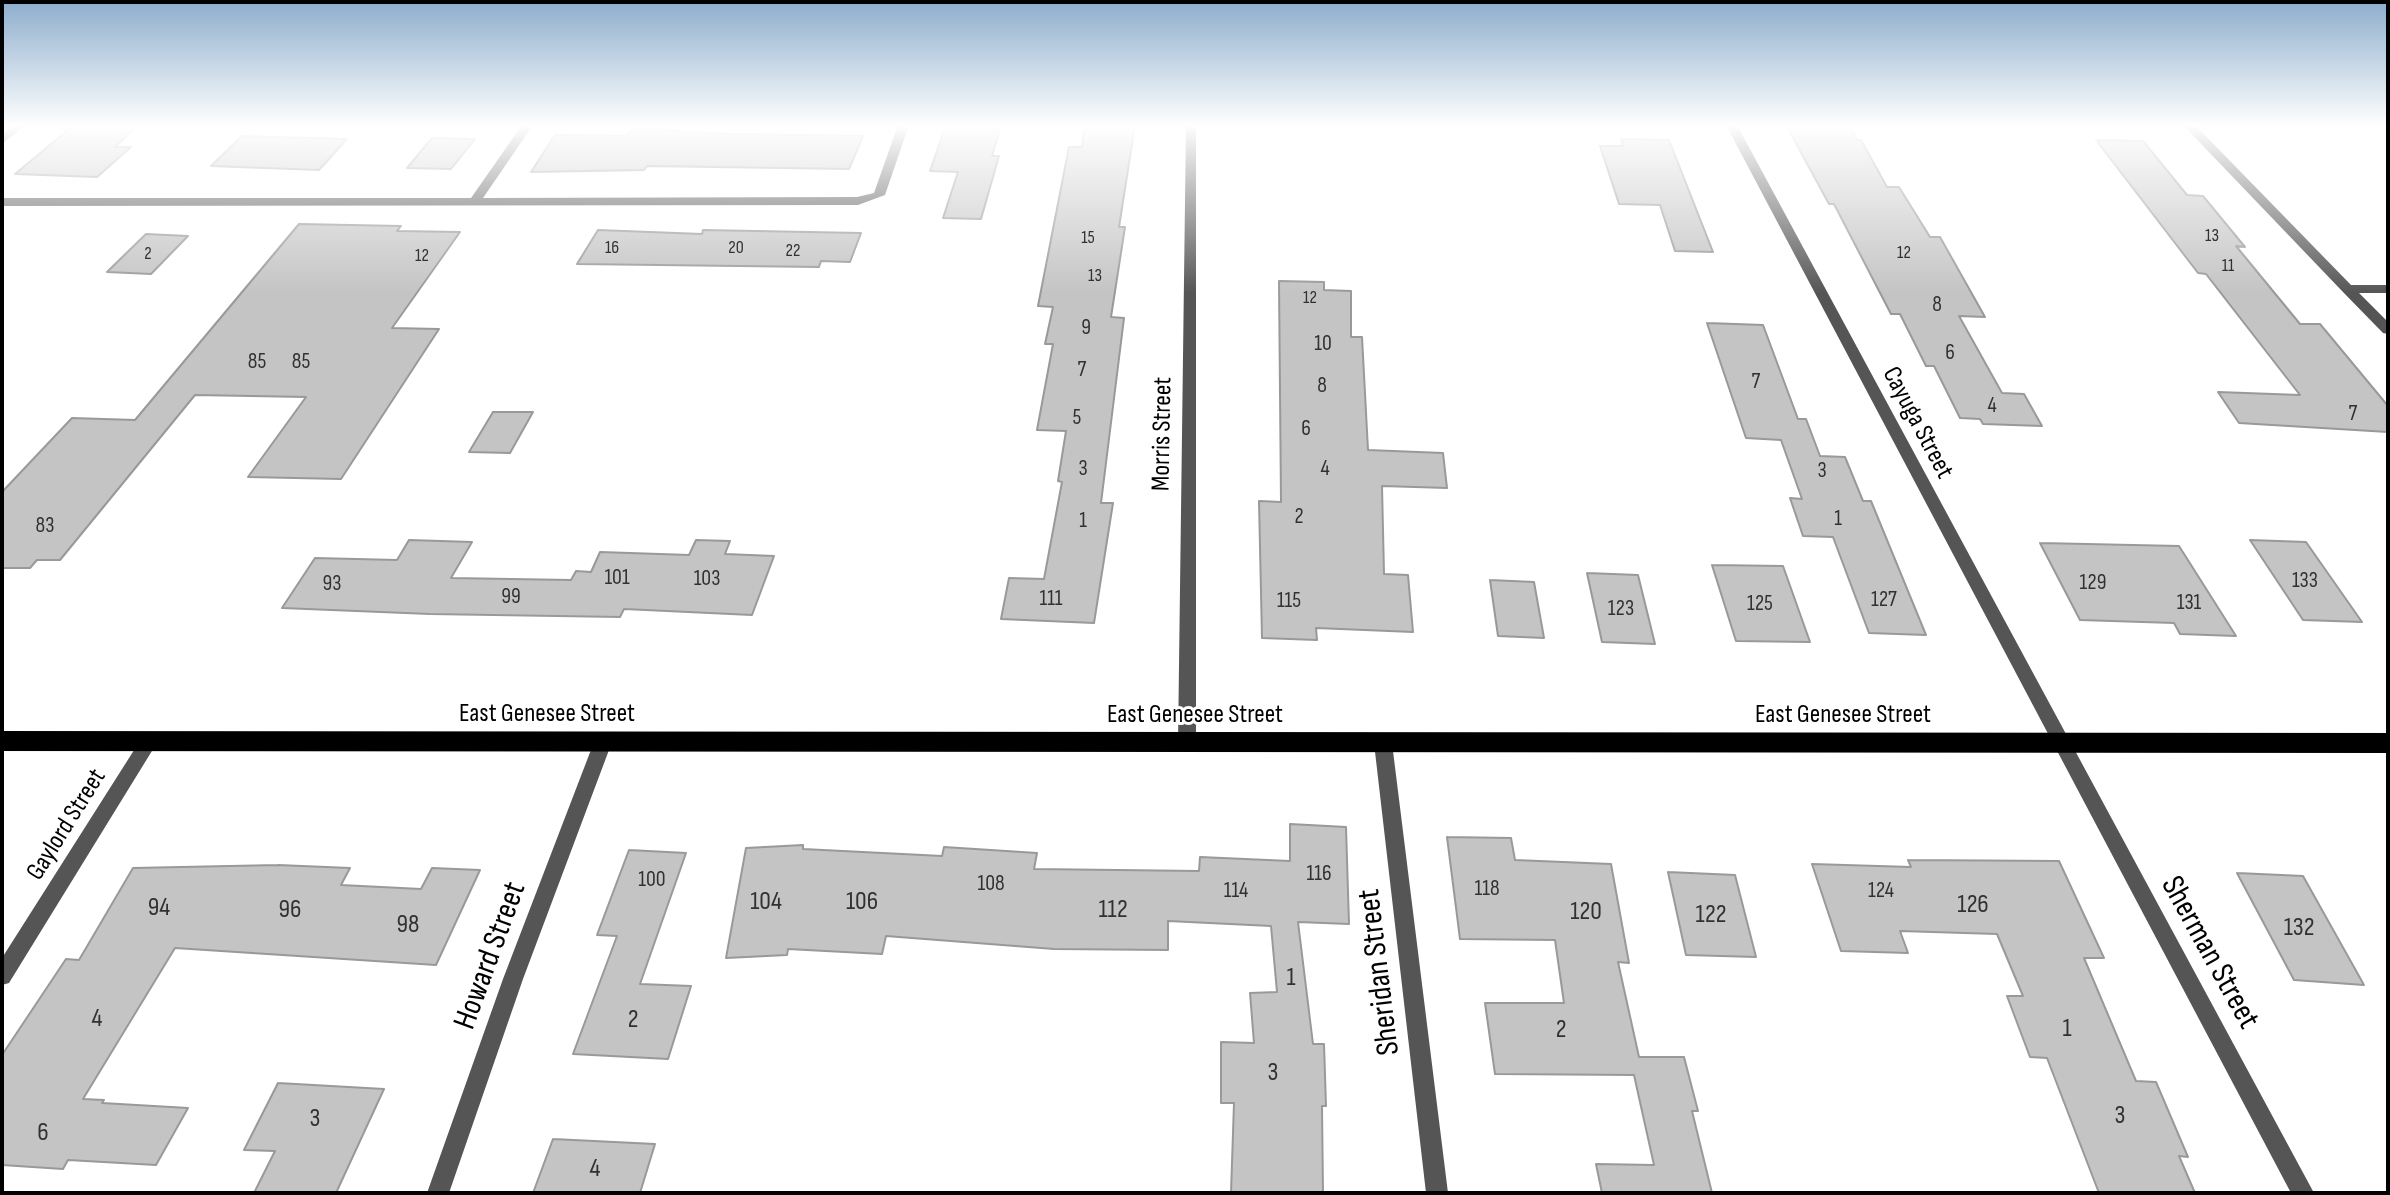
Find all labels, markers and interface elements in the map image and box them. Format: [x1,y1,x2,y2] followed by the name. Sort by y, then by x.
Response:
[2205,225,2219,247] house number: 13
[1081,227,1095,249] house number: 15
[605,237,619,259] house number: 16
[728,237,744,259] house number: 20
[786,240,800,262] house number: 22
[1897,242,1911,264] house number: 12
[144,243,152,265] house number: 2
[415,245,429,267] house number: 12
[2222,255,2234,277] house number: 11
[1088,265,1102,287] house number: 13
[1303,287,1317,309] house number: 12
[1932,292,1942,318] house number: 8
[1081,315,1091,341] house number: 9
[1314,331,1332,357] house number: 10
[1945,340,1955,366] house number: 6
[248,349,266,375] house number: 85
[292,349,310,375] house number: 85
[1078,357,1086,383] house number: 7
[1875,362,1959,484] street label: Cayuga Street
[1752,369,1760,395] house number: 7
[1317,373,1327,399] house number: 8
[1146,377,1180,491] street label: Morris Street
[1987,393,1997,419] house number: 4
[2349,401,2357,427] house number: 7
[1073,405,1081,431] house number: 5
[1301,416,1311,442] house number: 6
[1078,456,1088,482] house number: 3
[1320,456,1330,482] house number: 4
[1817,458,1827,484] house number: 3
[1294,504,1304,530] house number: 2
[1834,506,1842,532] house number: 1
[1079,508,1087,534] house number: 1
[36,513,54,539] house number: 83
[604,565,630,591] house number: 101
[694,566,720,592] house number: 103
[2292,568,2318,594] house number: 133
[2080,570,2106,596] house number: 129
[323,571,341,597] house number: 93
[501,584,521,610] house number: 99
[1039,586,1063,612] house number: 111
[1871,587,1897,613] house number: 127
[1277,588,1301,614] house number: 115
[2177,590,2201,616] house number: 131
[1747,591,1773,617] house number: 125
[1608,596,1634,622] house number: 123
[459,698,635,730] street label: East Genesee Street
[1107,699,1283,731] street label: East Genesee Street
[1755,699,1931,731] street label: East Genesee Street
[21,764,113,886] street label: Gaylord Street
[1306,861,1332,887] house number: 116
[638,867,666,893] house number: 100
[2151,870,2267,1036] street label: Sherman Street
[977,871,1005,897] house number: 108
[1474,876,1500,902] house number: 118
[447,877,535,1035] street label: Howard Street
[1224,878,1248,904] house number: 114
[1868,878,1894,904] house number: 124
[750,886,782,918] house number: 104
[846,886,878,918] house number: 106
[1351,887,1409,1057] street label: Sheridan Street
[1957,889,1989,921] house number: 126
[148,892,170,924] house number: 94
[279,894,301,926] house number: 96
[1098,894,1128,926] house number: 112
[1570,896,1602,928] house number: 120
[1696,899,1726,931] house number: 122
[397,909,419,941] house number: 98
[2284,912,2314,944] house number: 132
[1286,962,1296,994] house number: 1
[92,1003,102,1035] house number: 4
[628,1004,638,1036] house number: 2
[2062,1013,2072,1045] house number: 1
[1556,1014,1566,1046] house number: 2
[1268,1057,1278,1089] house number: 3
[2115,1100,2125,1132] house number: 3
[310,1103,320,1135] house number: 3
[37,1117,49,1149] house number: 6
[590,1153,600,1185] house number: 4

